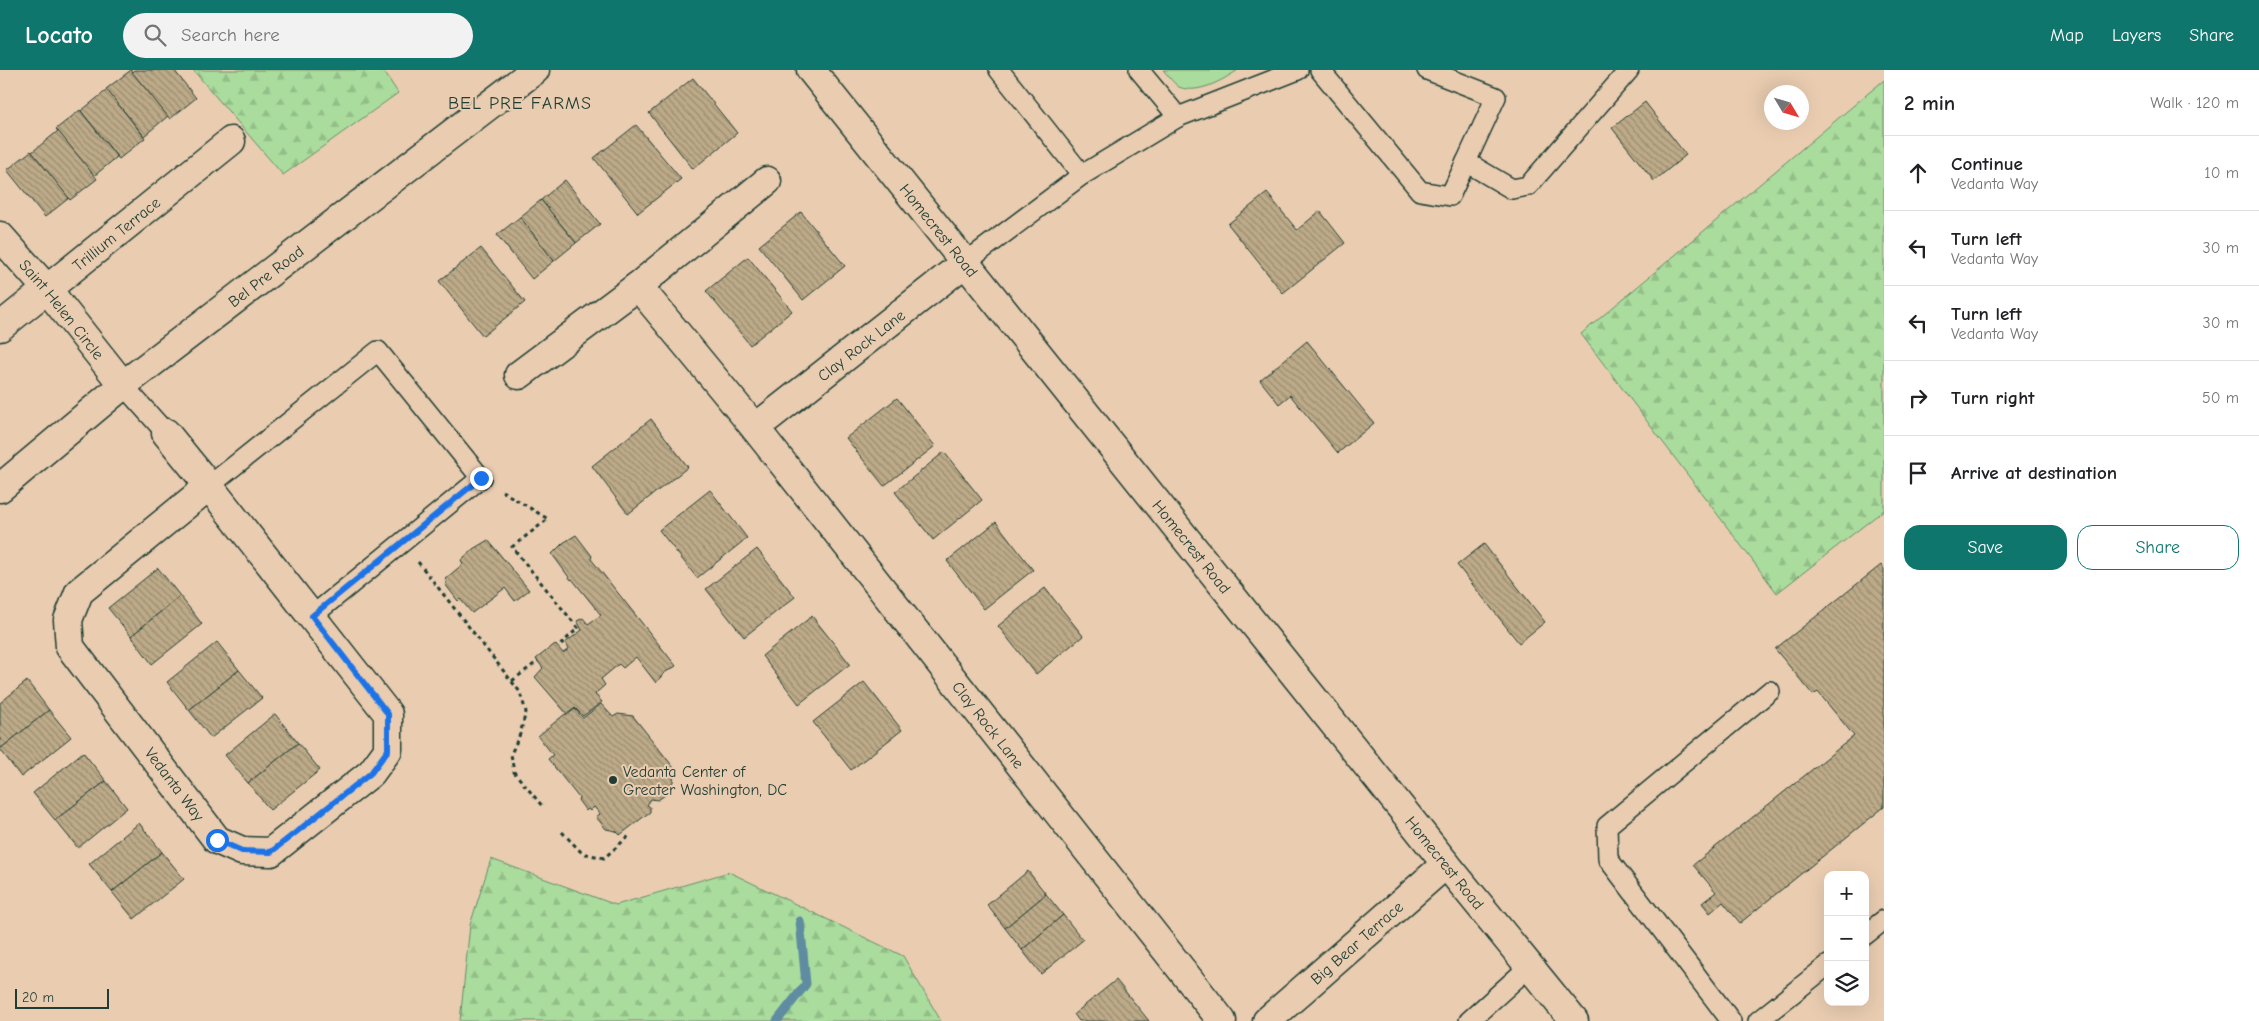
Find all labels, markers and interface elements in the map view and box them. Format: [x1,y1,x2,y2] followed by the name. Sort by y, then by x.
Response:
[123,13,473,58] search box
[25,21,93,49] text: Locato
[141,21,169,49] icon: search
[181,24,280,46] text: Search here
[2050,25,2084,46] text: Map
[2112,25,2161,46] text: Layers
[2189,25,2234,46] text: Share
[1764,85,1809,130] north arrow
[1904,91,1955,115] text: 2 min
[448,93,592,114] district label: BEL PRE FARMS
[2150,94,2239,112] text: Walk · 120 m
[1951,153,2023,175] text: Continue
[1904,159,1932,187] icon: ahead
[2204,164,2239,182] text: 10 m
[1951,175,2038,193] text: Vedanta Way
[896,180,981,281] street label: Homecrest Road
[69,194,164,275] street label: Trillium Terrace
[1951,228,2022,250] text: Turn left
[1904,234,1932,262] icon: left
[2203,239,2239,257] text: 30 m
[225,242,307,311] street label: Bel Pre Road
[1951,250,2038,268] text: Vedanta Way
[15,256,107,363] street label: Saint Helen Circle
[1951,303,2022,325] text: Turn left
[814,306,909,385] street label: Clay Rock Lane
[1904,309,1932,337] icon: left
[2203,314,2239,332] text: 30 m
[1951,325,2038,343] text: Vedanta Way
[1904,384,1932,412] icon: right
[1951,387,2035,409] text: Turn right
[2202,389,2239,407] text: 50 m
[1904,459,1932,487] icon: arrive
[1951,462,2117,484] text: Arrive at destination
[470,467,493,490] route end
[1148,497,1234,597] street label: Homecrest Road
[1904,525,2067,570] button: Save
[2077,525,2239,570] button: Share
[948,678,1028,772] street label: Clay Rock Lane
[141,744,208,825] street label: Vedanta Way
[623,763,787,799] place label: Vedanta Center of Greater Washington, DC
[607,774,619,786] marker: Vedanta Center of Greater Washington, DC
[1401,813,1487,913] street label: Homecrest Road
[206,829,229,852] route start
[1824,871,1869,1006] map controls
[1824,871,1869,916] button: +
[1307,898,1407,989] street label: Big Bear Terrace
[1824,916,1869,961] button: −
[1824,961,1869,1006] button: layers
[15,986,109,1009] scale bar
[22,989,54,1006] text: 20 m

